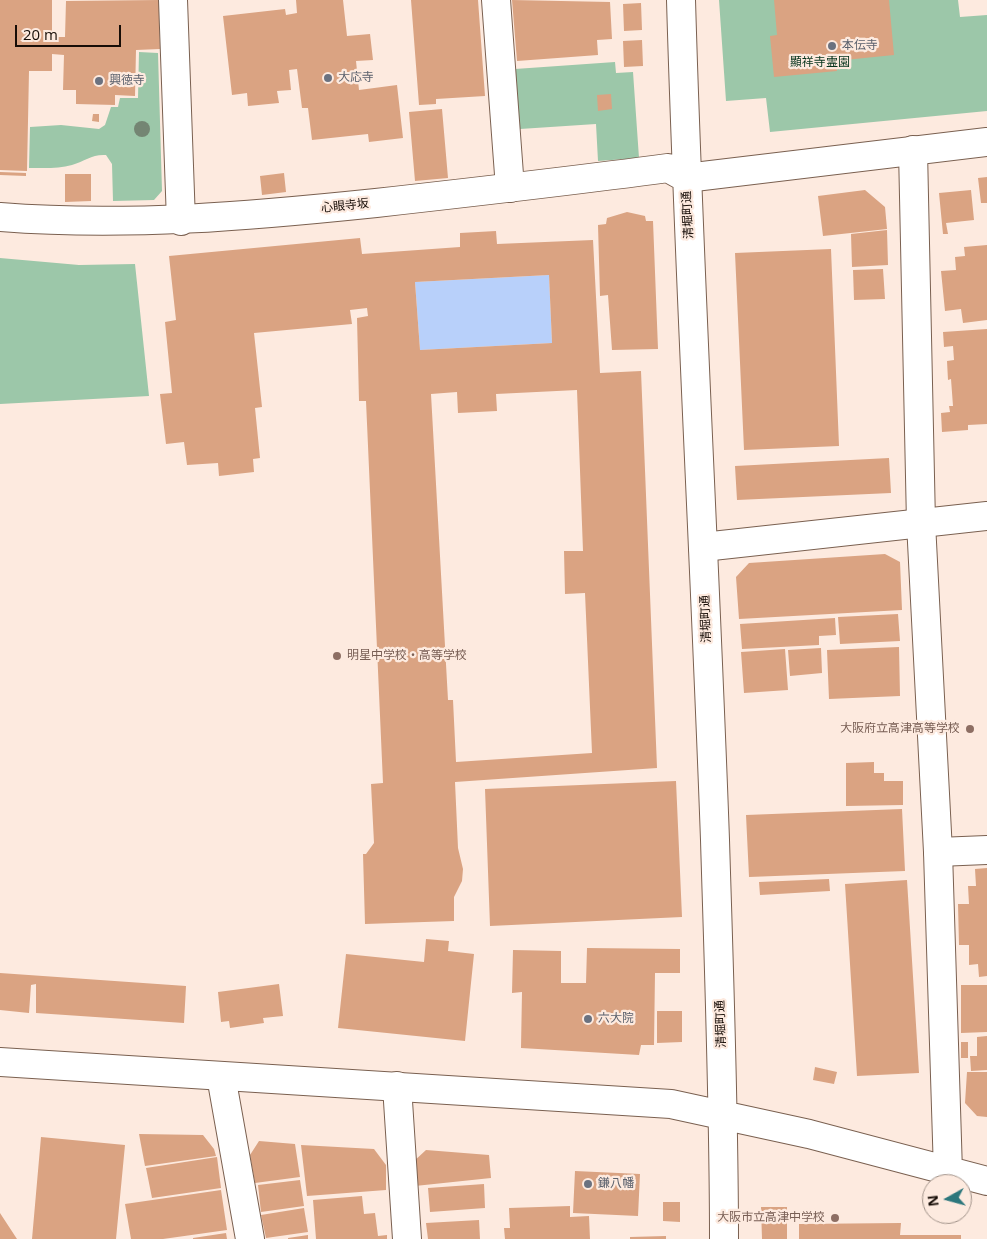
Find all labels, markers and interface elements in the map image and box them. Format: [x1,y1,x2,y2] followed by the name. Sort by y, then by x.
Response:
[18,15,124,47] scale bar
[23,24,58,44] text: 20 m
[842,39,878,53] place label: 本伝寺
[826,40,838,52] marker: 本伝寺
[790,56,850,70] park label: 顯祥寺霊園
[338,71,374,85] place label: 大応寺
[322,72,334,84] marker: 大応寺
[109,74,145,88] place label: 興徳寺
[93,75,105,87] marker: 興徳寺
[680,191,696,239] street label: 清堀町通
[320,196,370,216] street label: 心眼寺坂
[698,595,714,643] street label: 清堀町通
[347,649,467,663] place label: 明星中学校・高等学校
[331,650,343,662] marker: 明星中学校・高等学校
[840,722,960,736] place label: 大阪府立高津高等学校
[964,723,976,735] marker: 大阪府立高津高等学校
[713,1000,729,1048] street label: 清堀町通
[598,1012,634,1026] place label: 六大院
[582,1013,594,1025] marker: 六大院
[922,1174,972,1224] north arrow
[598,1177,634,1191] place label: 鎌八幡
[582,1178,594,1190] marker: 鎌八幡
[922,1194,943,1208] text: N
[717,1211,825,1225] place label: 大阪市立高津中学校
[829,1212,841,1224] marker: 大阪市立高津中学校

